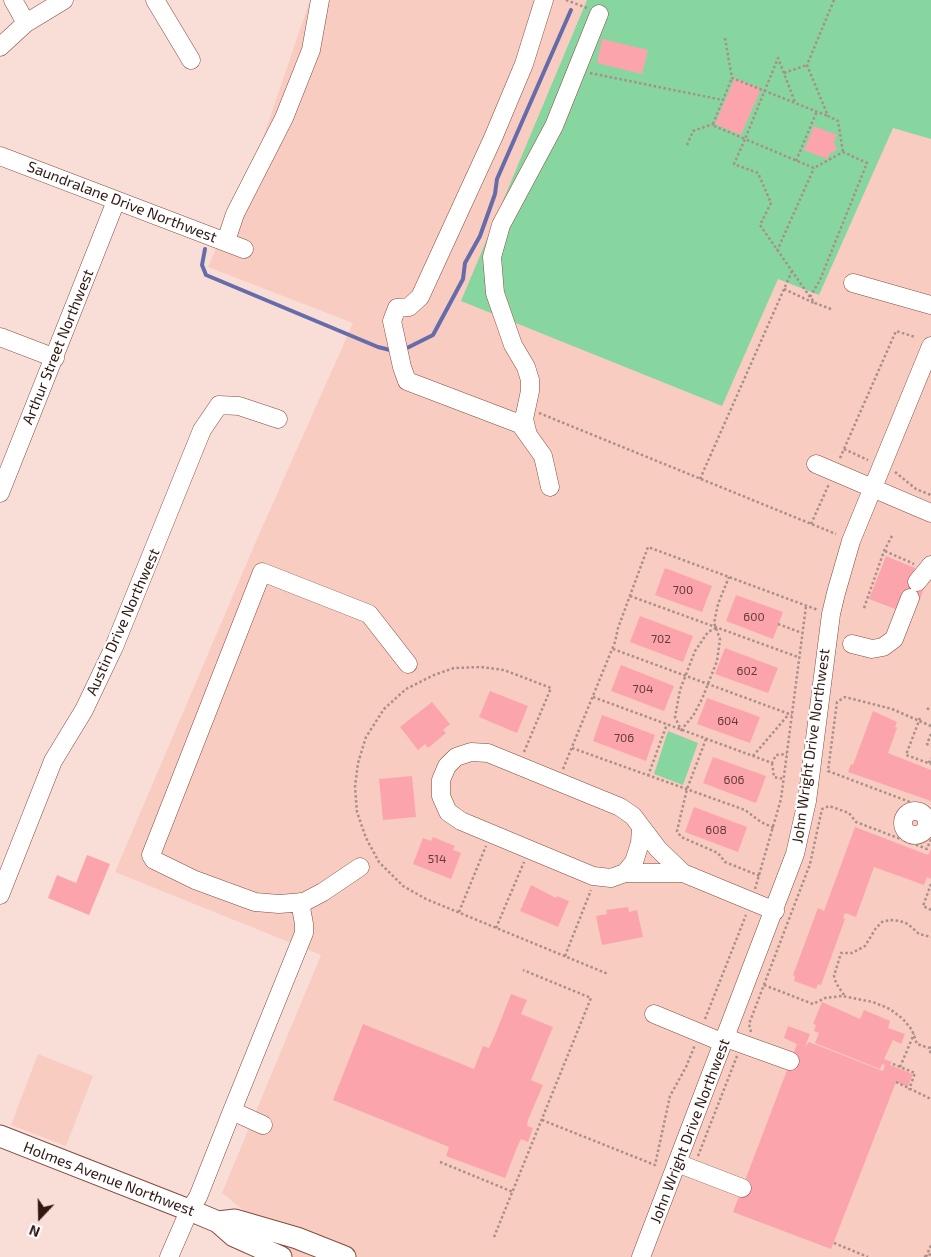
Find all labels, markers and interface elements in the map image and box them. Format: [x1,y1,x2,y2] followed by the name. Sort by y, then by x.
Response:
[25,157,219,247] street label: Saundralane Drive Northwest
[19,267,97,427] street label: Arthur Street Northwest
[82,546,164,698] street label: Austin Drive Northwest
[673,583,693,597] house number: 700
[743,610,765,624] house number: 600
[651,632,671,646] house number: 702
[788,647,834,845] street label: John Wright Drive Northwest
[737,664,757,678] house number: 602
[633,682,653,696] house number: 704
[717,714,739,728] house number: 604
[614,731,634,745] house number: 706
[724,773,744,787] house number: 606
[705,823,727,837] house number: 608
[428,852,446,866] house number: 514
[646,1036,734,1226] street label: John Wright Drive Northwest
[21,1138,197,1220] street label: Holmes Avenue Northwest
[15,1192,65,1242] north arrow
[27,1222,42,1241] text: N

